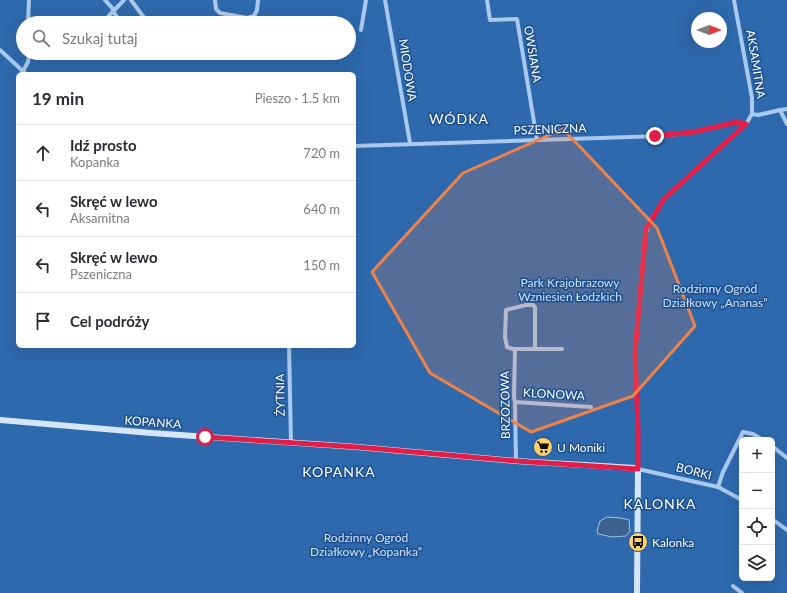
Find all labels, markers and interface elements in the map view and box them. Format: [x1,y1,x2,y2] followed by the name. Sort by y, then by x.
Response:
[691,12,727,48] north arrow
[16,16,356,60] search box
[521,25,545,84] street label: OWSIANA
[30,27,52,49] icon: search
[62,29,138,47] text: Szukaj tutaj
[743,29,769,100] street label: AKSAMITNA
[396,38,420,103] street label: MIODOWA
[32,88,84,109] text: 19 min
[255,90,340,106] text: Pieszo · 1.5 km
[429,110,489,127] district label: WÓDKA
[513,120,588,138] street label: PSZENICZNA
[646,127,664,145] route end
[70,136,137,154] text: Idź prosto
[32,142,54,164] icon: ahead
[303,145,340,161] text: 720 m
[70,154,120,170] text: Kopanka
[70,192,158,210] text: Skręć w lewo
[32,198,54,220] icon: left
[303,201,340,217] text: 640 m
[70,210,130,226] text: Aksamitna
[70,248,158,266] text: Skręć w lewo
[32,254,54,276] icon: left
[303,257,340,273] text: 150 m
[70,266,132,282] text: Pszeniczna
[518,275,622,304] park label: Park Krajobrazowy Wzniesień Łódzkich
[662,281,768,310] park label: Rodzinny Ogród Działkowy „Ananas”
[32,310,54,332] icon: arrive
[70,312,149,330] text: Cel podróży
[497,370,513,439] street label: BRZOZOWA
[272,373,288,416] street label: ŻYTNIA
[523,385,586,403] street label: KLONOWA
[124,413,183,432] street label: KOPANKA
[196,428,214,446] route start
[532,436,554,458] supermarket icon: U Moniki
[739,437,775,581] map controls
[739,437,775,473] button: +
[557,440,605,455] place label: U Moniki
[675,459,713,483] street label: BORKI
[302,463,376,480] district label: KOPANKA
[739,473,775,509] button: −
[623,495,697,512] district label: KALONKA
[739,509,775,545] button: locate
[310,530,422,559] park label: Rodzinny Ogród Działkowy „Kopanka”
[627,531,649,553] bus stop icon: Kalonka
[652,535,694,550] place label: Kalonka
[739,545,775,581] button: layers

